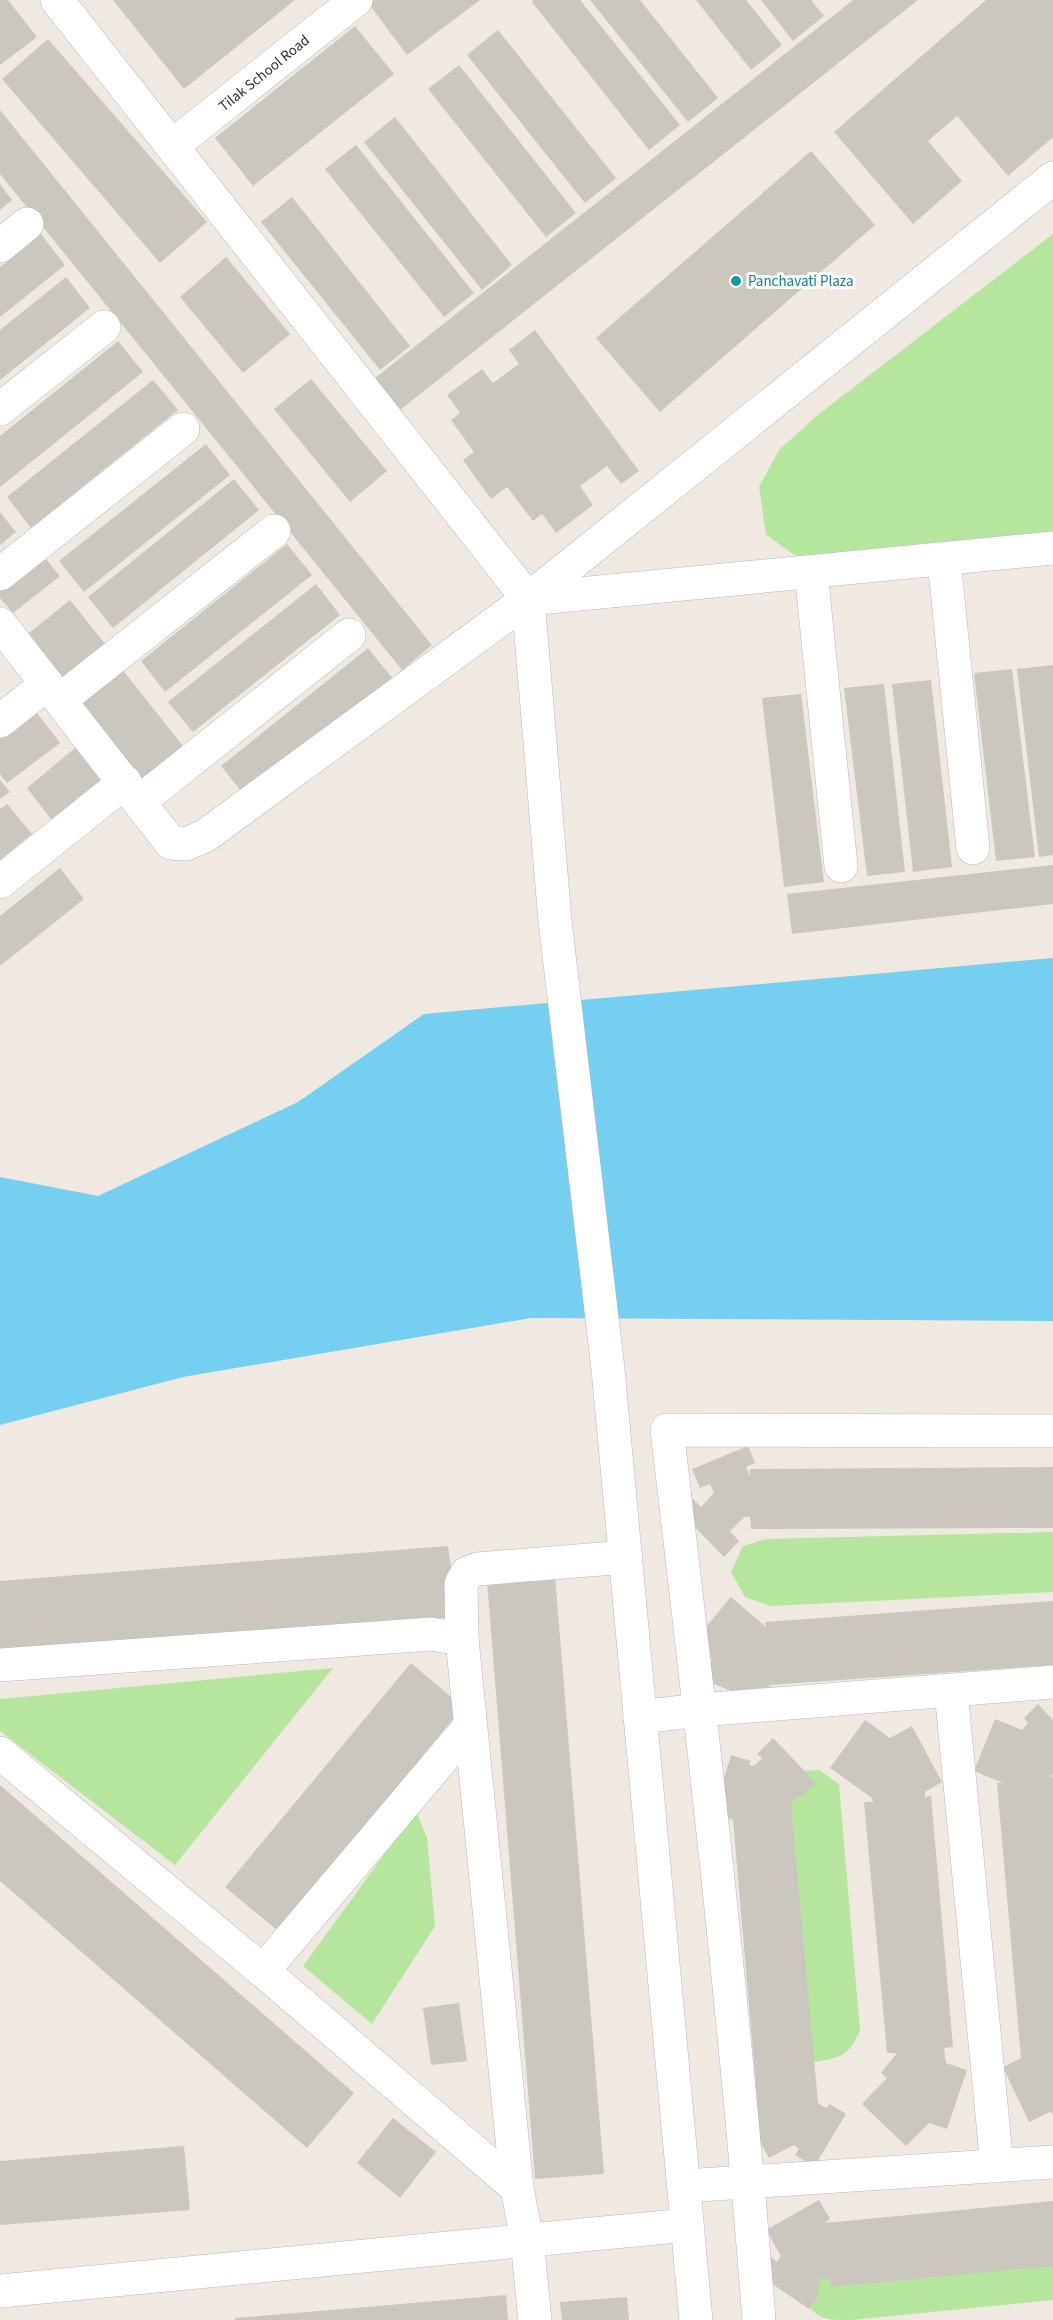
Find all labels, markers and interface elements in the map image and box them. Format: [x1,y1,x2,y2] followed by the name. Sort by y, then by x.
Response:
[214,30,314,117] street label: Tilak School Road
[748,271,853,292] place label: Panchavati Plaza
[729,274,743,288] marker: Panchavati Plaza

